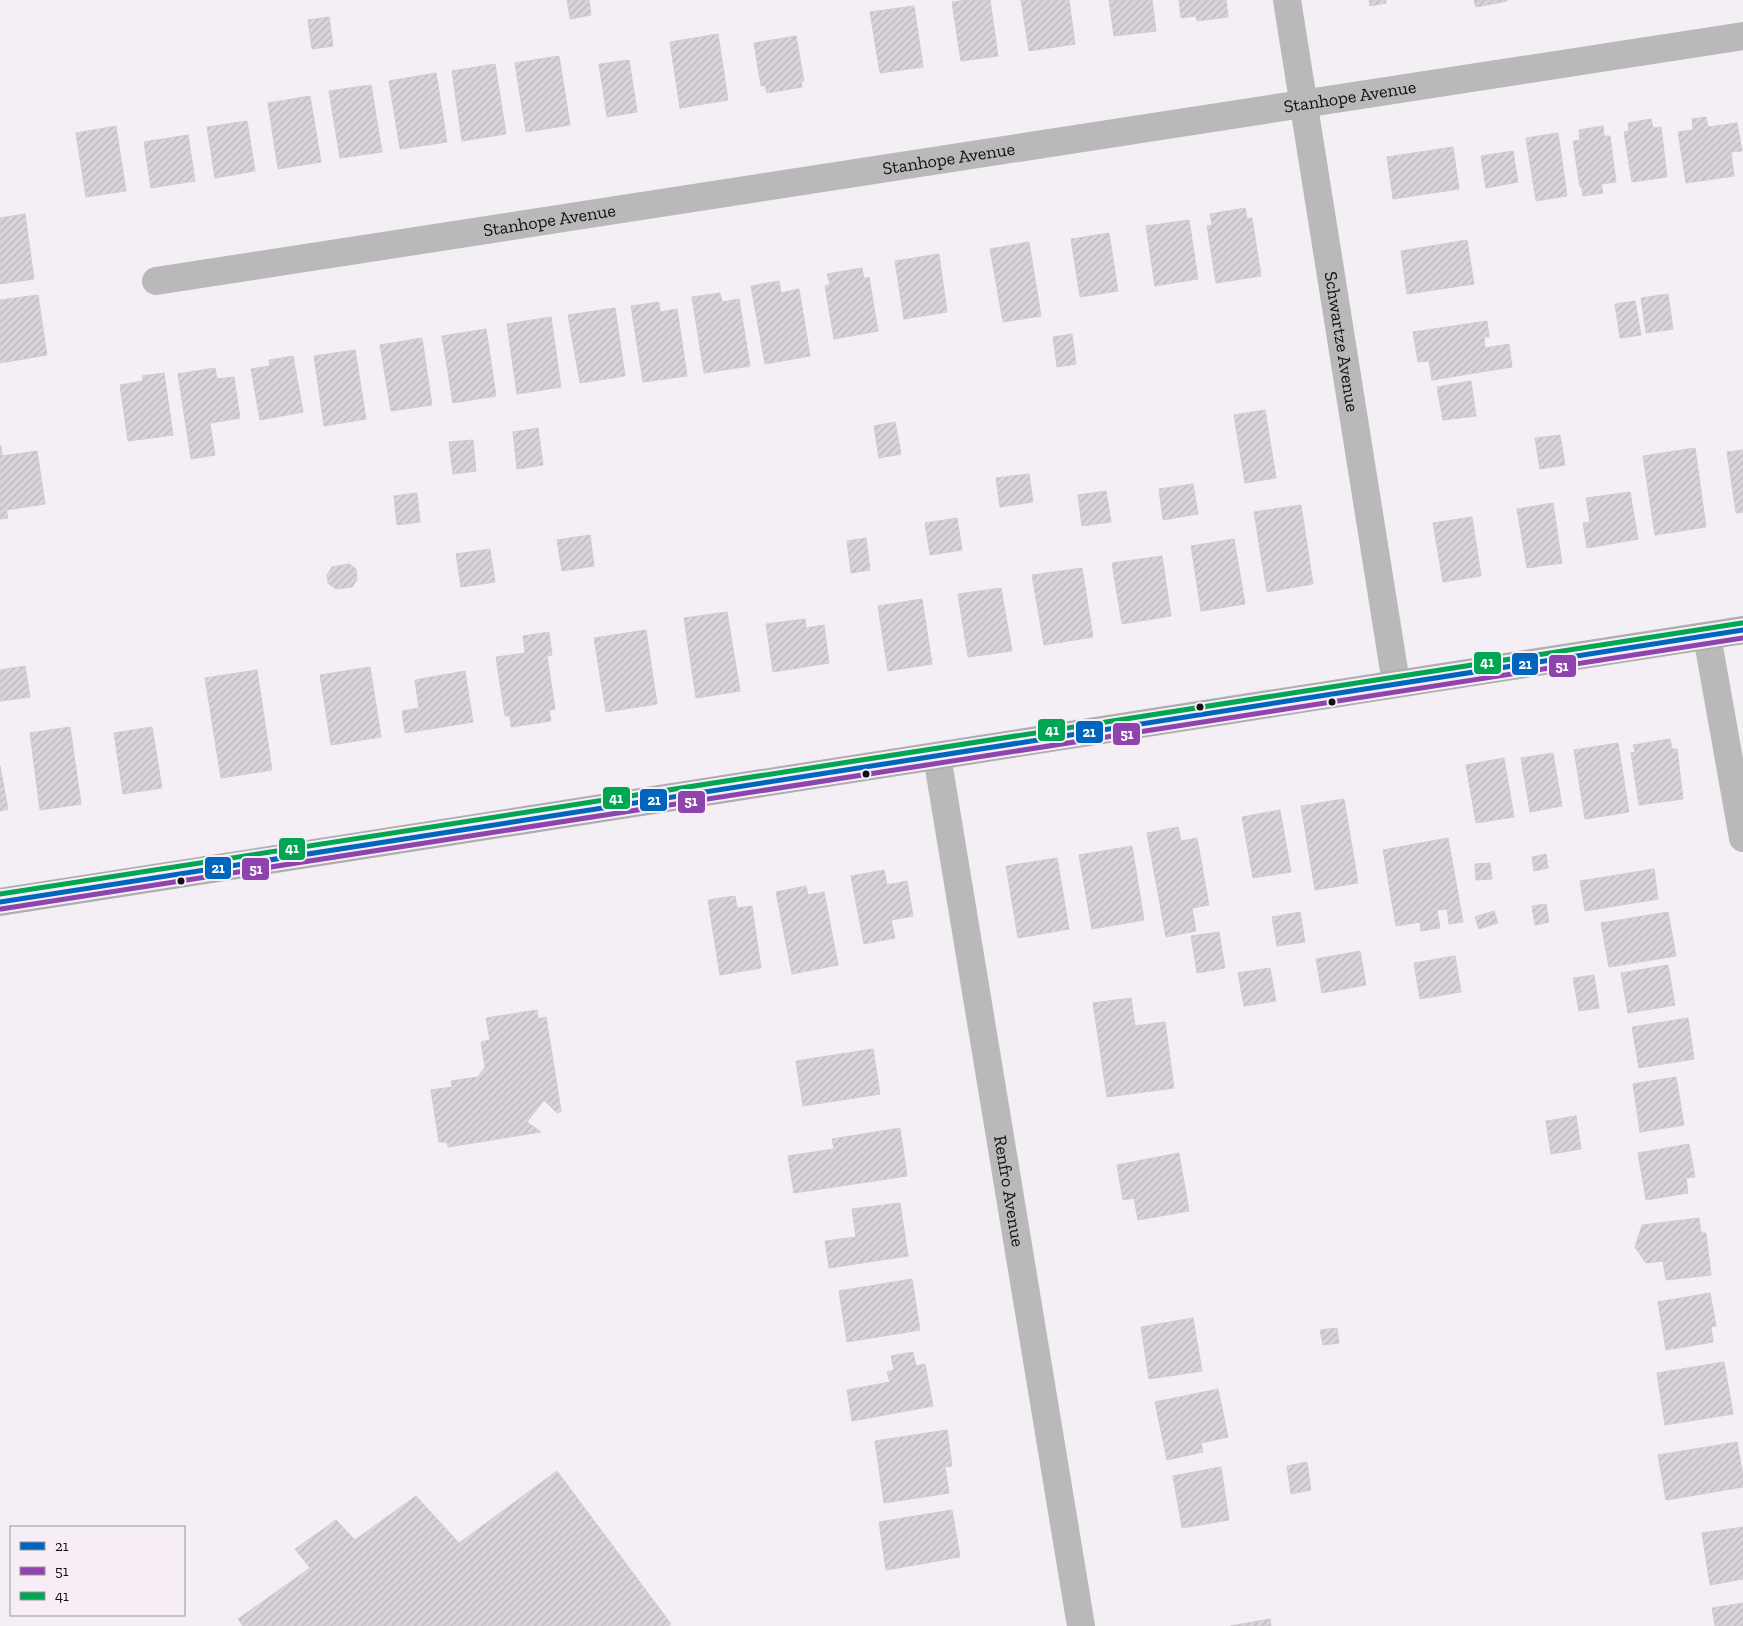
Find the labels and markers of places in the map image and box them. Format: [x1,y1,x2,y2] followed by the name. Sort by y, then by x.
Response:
[1327,697,1337,707] unlabelled marker
[1195,702,1205,712] unlabelled marker
[861,769,871,779] unlabelled marker
[176,876,186,886] unlabelled marker

